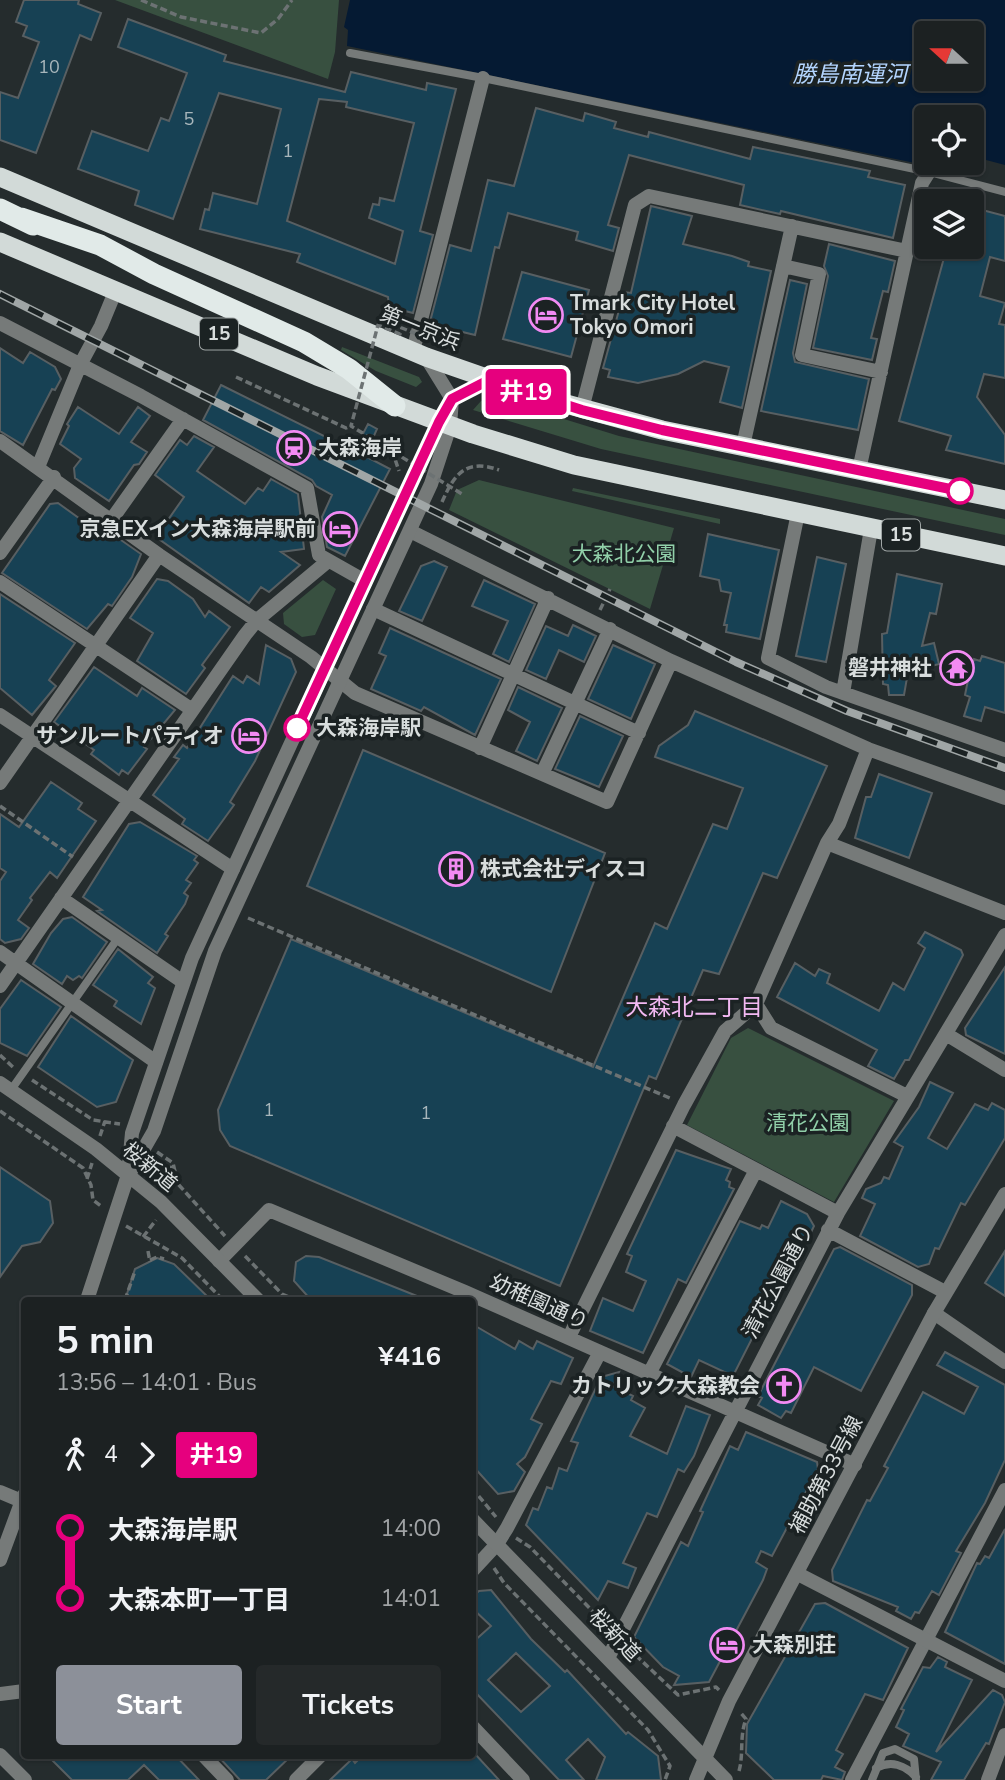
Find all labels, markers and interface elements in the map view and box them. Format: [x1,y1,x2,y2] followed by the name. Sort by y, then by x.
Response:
[914,21,984,91] north arrow
[914,21,984,259] map controls
[38,55,60,79] house number: 10
[793,59,912,90] water label: 勝島南運河
[914,105,984,175] button: locate
[184,107,194,131] house number: 5
[283,139,293,163] house number: 1
[914,189,984,259] button: layers
[570,289,736,341] place label: Tmark City Hotel Tokyo Omori
[527,296,565,334] hotel icon: Tmark City Hotel Tokyo Omori
[376,299,464,357] street label: 第一京浜
[200,318,238,350] road number: 15
[486,369,566,415] line badge: 井19
[500,376,552,408] text: 井19
[275,429,313,467] station icon: 大森海岸
[318,434,402,462] place label: 大森海岸
[947,478,973,504] unlabelled marker
[321,510,359,548] hotel icon: 京急EXイン大森海岸駅前
[79,515,316,543] place label: 京急EXイン大森海岸駅前
[882,520,920,550] road number: 15
[572,540,677,568] park label: 大森北公園
[938,649,976,687] temple icon: 磐井神社
[848,654,932,682] place label: 磐井神社
[316,714,421,742] place label: 大森海岸駅
[284,715,310,741] marker: 大森海岸駅
[230,717,268,755] hotel icon: サンルートパティオ
[36,722,224,750] place label: サンルートパティオ
[437,850,475,888] building icon: 株式会社ディスコ
[480,855,647,883] place label: 株式会社ディスコ
[625,992,763,1023] district label: 大森北二丁目
[264,1098,274,1122] house number: 1
[421,1101,431,1125] house number: 1
[766,1109,850,1137] park label: 清花公園
[117,1136,183,1198] street label: 桜新道
[736,1219,820,1343] street label: 清花公園通り
[485,1268,593,1336] street label: 幼稚園通り
[56,1315,154,1366] text: 5 min
[379,1339,441,1374] text: ¥416
[56,1367,257,1398] text: 13:56 – 14:01 · Bus
[765,1367,803,1405] church icon: カトリック大森教会
[571,1372,760,1400] place label: カトリック大森教会
[783,1411,869,1539] street label: 補助第33号線
[56,1436,94,1474] icon: walk
[128,1436,166,1474] icon: forward
[104,1439,118,1470] text: 4
[190,1439,243,1471] text: 井19
[108,1513,238,1548] text: 大森海岸駅
[381,1513,441,1544] text: 14:00
[108,1583,290,1618] text: 大森本町一丁目
[381,1583,441,1614] text: 14:01
[583,1603,647,1667] street label: 桜新道
[708,1626,746,1664] hotel icon: 大森別荘
[752,1631,836,1659] place label: 大森別荘
[56,1665,242,1745] button: Start
[256,1665,441,1745] button: Tickets

